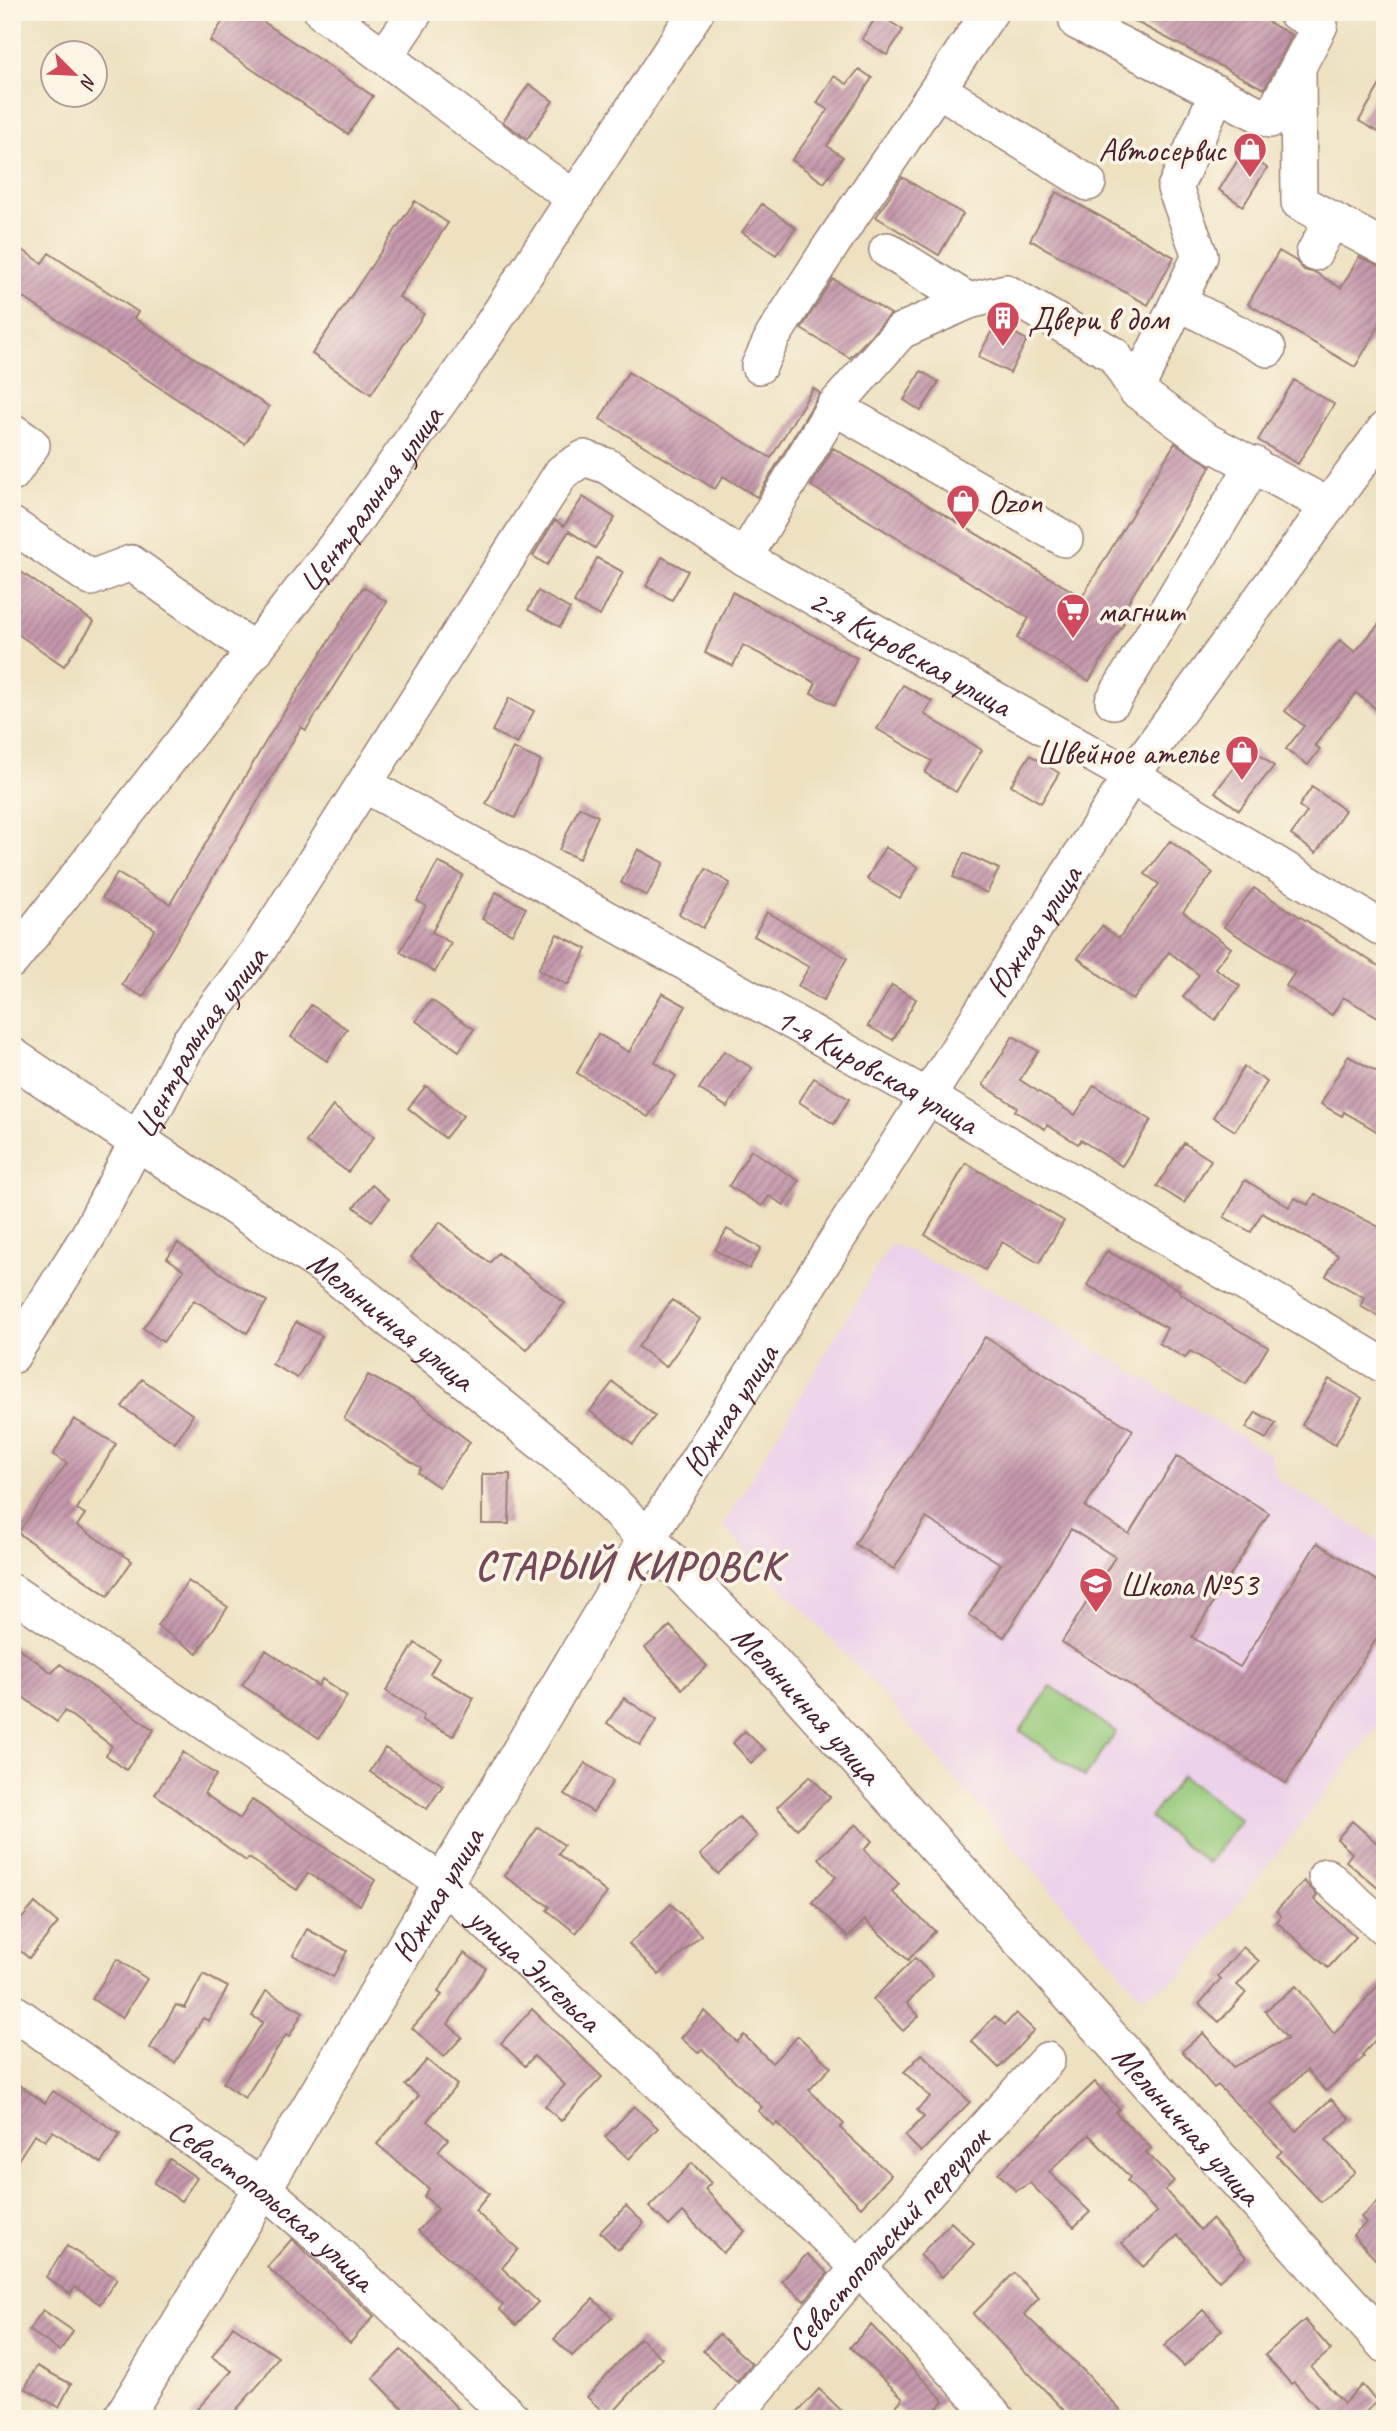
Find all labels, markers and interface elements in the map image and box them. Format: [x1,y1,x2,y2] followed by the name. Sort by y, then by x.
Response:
[38,38,108,108] north arrow
[74,70,102,94] text: N
[1099,129,1228,171] place label: Автосервис
[1231,130,1269,179] shop icon: Автосервис
[1028,298,1171,340] place label: Двери в дом
[984,299,1022,348] building icon: Двери в дом
[288,395,454,601] street label: Центральная улица
[988,481,1042,523] place label: Ozon
[944,482,982,531] shop icon: Ozon
[802,579,1020,727] street label: 2-я Кировская улица
[1098,590,1186,632] place label: магнит
[1054,591,1092,640] supermarket icon: магнит
[1037,732,1220,774] place label: Швейное ателье
[1223,733,1261,782] shop icon: Швейное ателье
[976,856,1092,1005] street label: Южная улица
[123,936,278,1146] street label: Центральная улица
[768,997,987,1145] street label: 1-я Кировская улица
[300,1241,485,1402] street label: Мельничная улица
[673,1335,789,1484] street label: Южная улица
[475,1541,789,1591] district label: СТАРЫЙ КИРОВСК
[1120,1564,1260,1606] place label: Школа №53
[1077,1565,1115,1614] school or university icon: Школа №53
[723,1615,892,1795] street label: Мельничная улица
[382,1819,494,1969] street label: Южная улица
[458,1896,611,2042] street label: улица Энгельса
[1104,2036,1272,2216] street label: Мельничная улица
[160,2108,386,2302] street label: Севастопольская улица
[777,2116,1000,2360] street label: Севастопольский переулок

